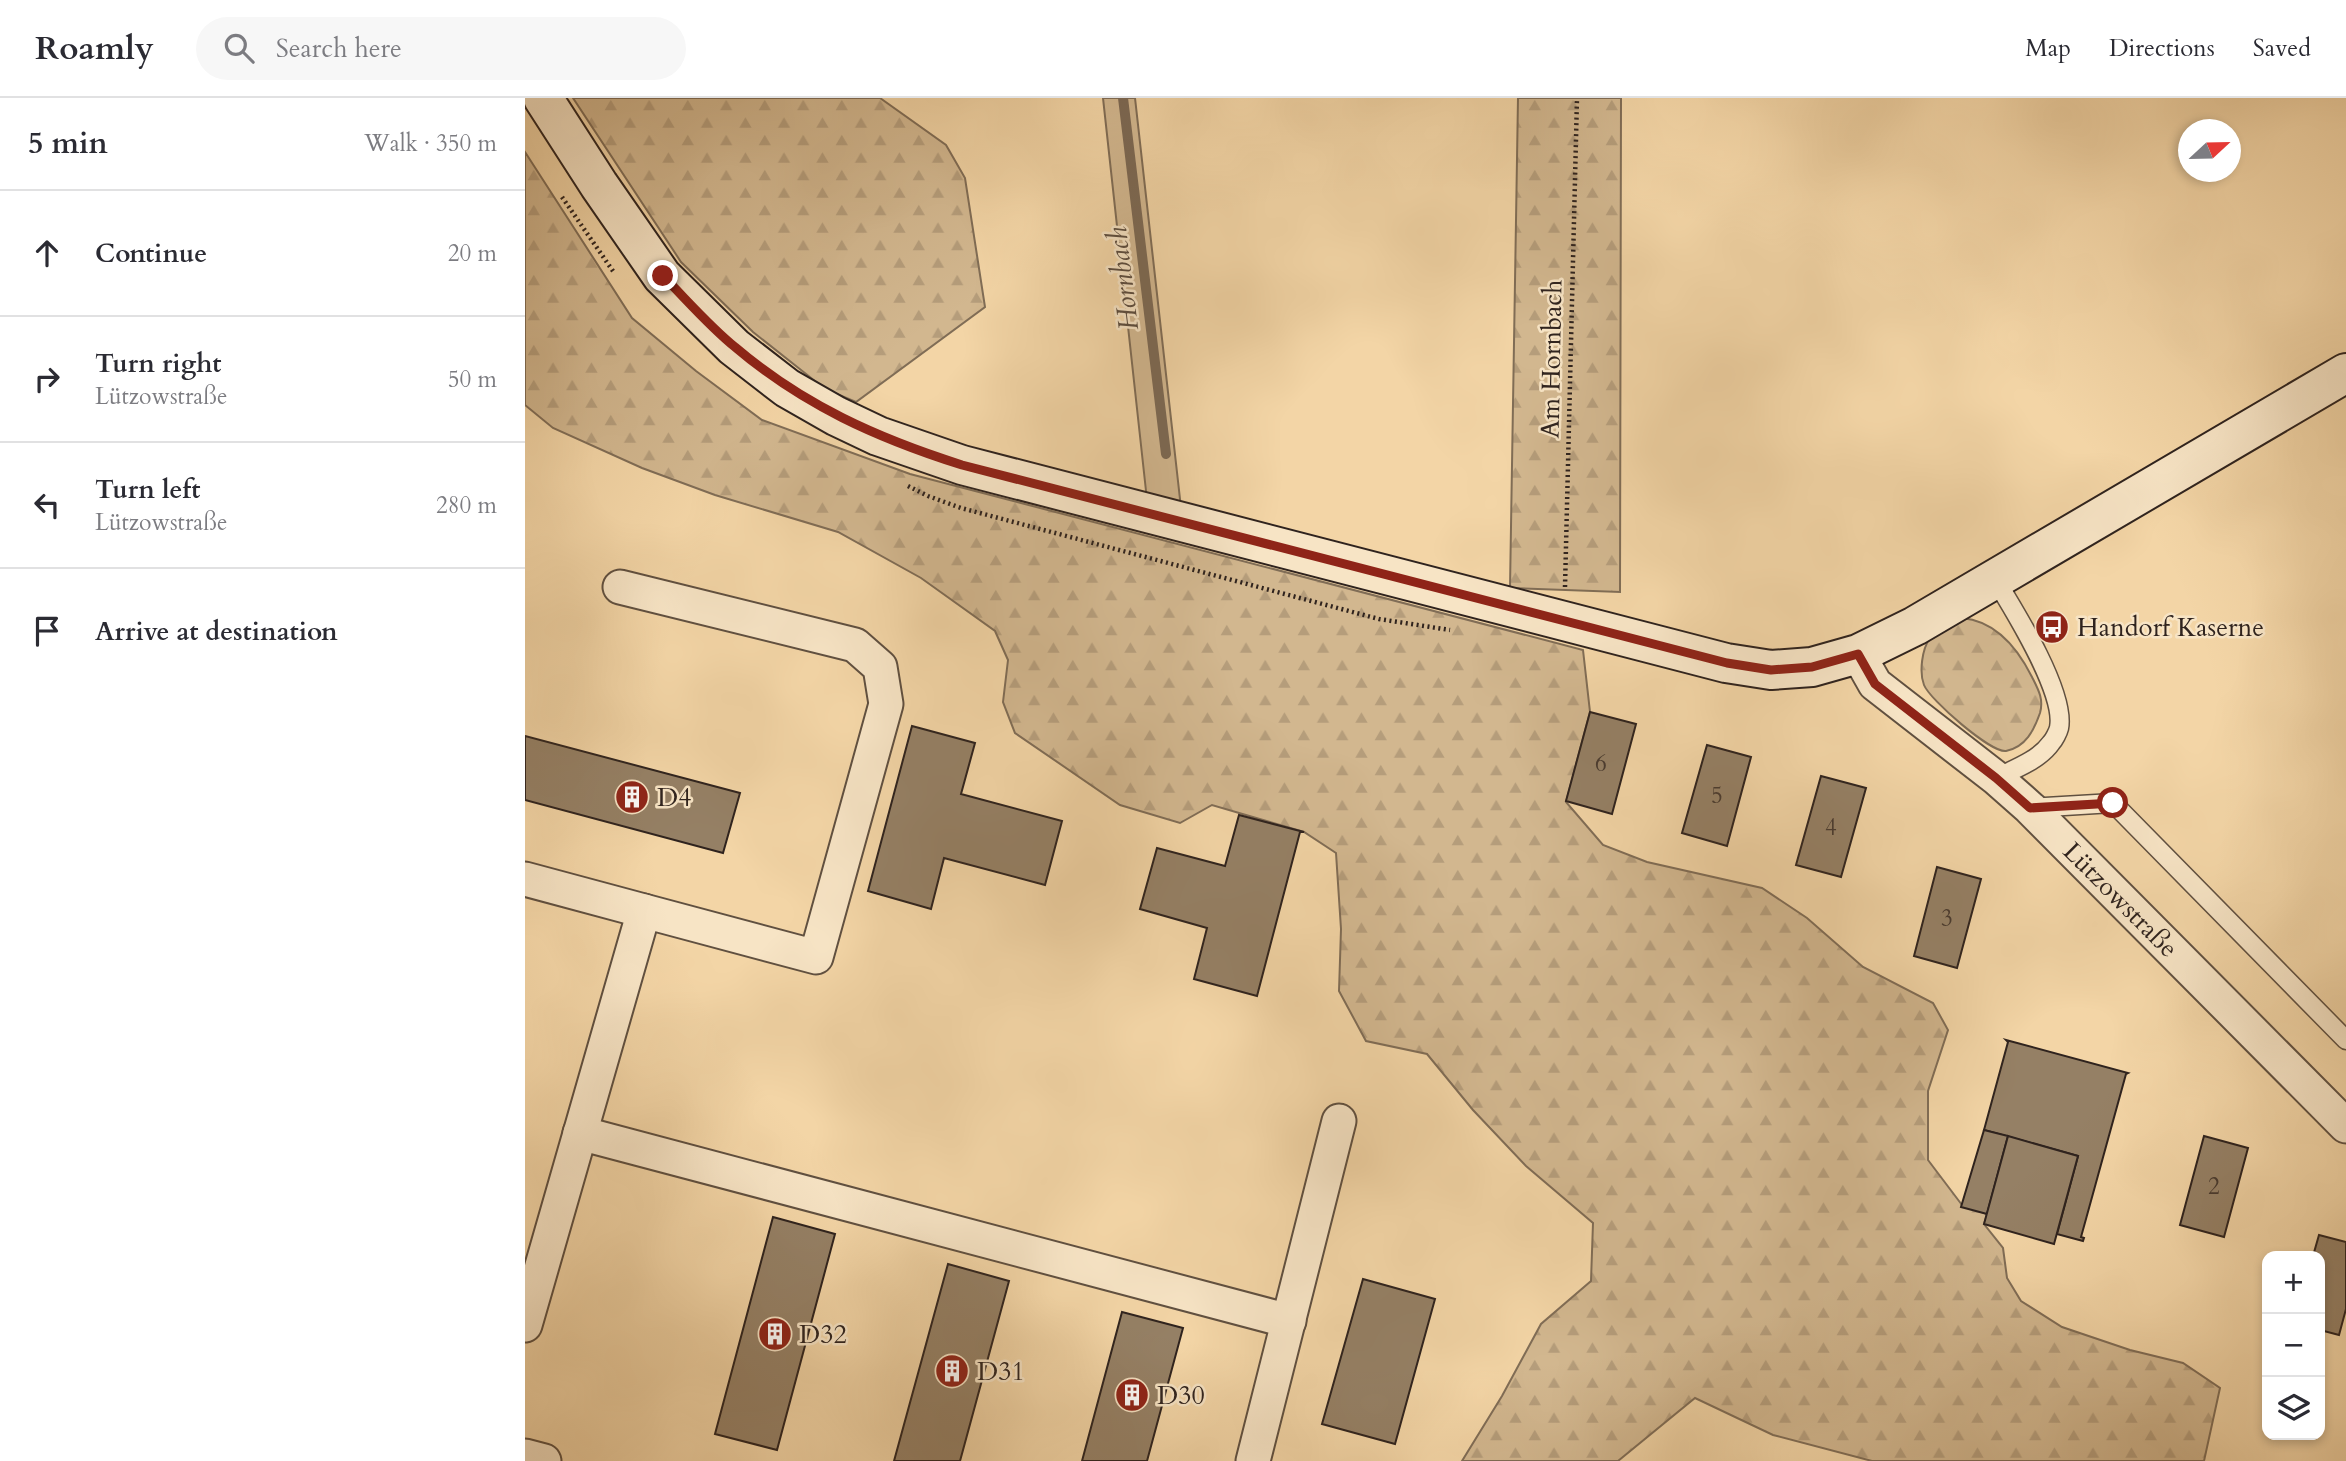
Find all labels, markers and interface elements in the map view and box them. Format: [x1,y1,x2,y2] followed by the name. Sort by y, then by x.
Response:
[196,17,686,80] search box
[35,26,154,71] text: Roamly
[220,29,258,67] icon: search
[276,31,402,66] text: Search here
[2025,32,2071,65] text: Map
[2109,32,2215,65] text: Directions
[2253,32,2311,65] text: Saved
[2178,119,2241,182] north arrow
[28,123,108,164] text: 5 min
[364,128,497,159] text: Walk · 350 m
[1098,224,1148,333] water label: Hornbach
[28,234,66,272] icon: ahead
[95,236,207,271] text: Continue
[448,238,497,269] text: 20 m
[647,260,678,291] route end
[1533,279,1570,439] street label: Am Hornbach
[95,346,222,381] text: Turn right
[28,360,66,398] icon: right
[448,364,497,395] text: 50 m
[95,381,227,412] text: Lützowstraße
[95,472,200,507] text: Turn left
[28,486,66,524] icon: left
[436,490,497,521] text: 280 m
[95,507,227,538] text: Lützowstraße
[2033,608,2071,646] bus stop icon: Handorf Kaserne
[2077,610,2264,645] place label: Handorf Kaserne
[28,612,66,650] icon: arrive
[95,614,338,649] text: Arrive at destination
[1595,748,1607,779] house number: 6
[613,778,651,816] building icon: D4
[657,780,691,815] place label: D4
[1711,780,1723,811] house number: 5
[2097,787,2128,818] route start
[1825,812,1837,843] house number: 4
[2055,834,2186,965] street label: Lützowstraße
[1941,903,1953,934] house number: 3
[2208,1171,2220,1202] house number: 2
[2262,1251,2325,1440] map controls
[2262,1251,2325,1314] button: +
[2262,1314,2325,1377] button: −
[756,1315,794,1353] building icon: D32
[799,1317,847,1352] place label: D32
[933,1352,971,1390] building icon: D31
[977,1354,1025,1389] place label: D31
[1113,1376,1151,1414] building icon: D30
[2262,1377,2325,1440] button: layers
[1157,1378,1205,1413] place label: D30

